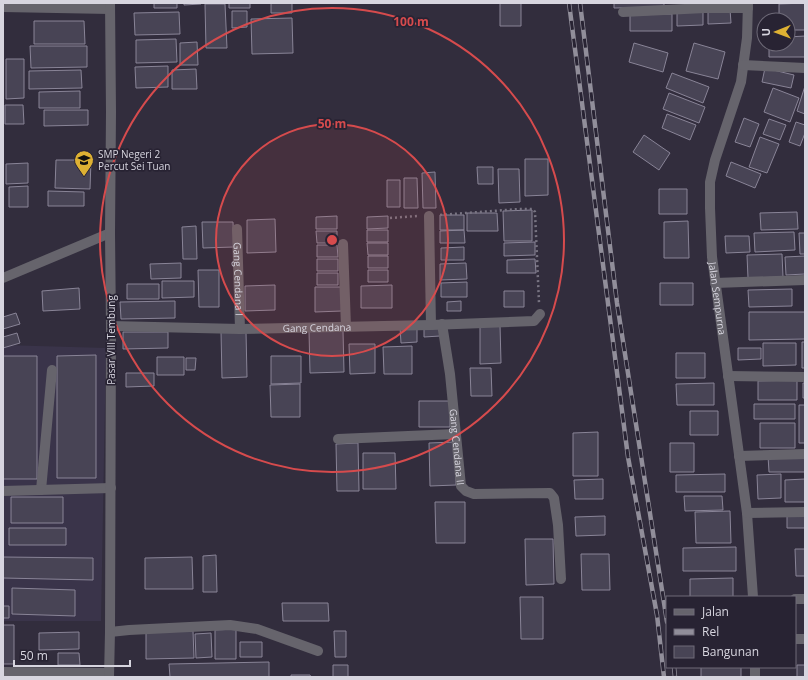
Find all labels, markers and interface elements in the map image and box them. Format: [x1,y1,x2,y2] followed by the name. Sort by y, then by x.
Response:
[756,12,796,52] north arrow
[393,13,429,30] text: 100 m
[758,28,773,36] text: U
[318,115,346,132] text: 50 m
[98,147,170,173] place label: SMP Negeri 2 Percut Sei Tuan
[73,149,95,177] school or university icon: SMP Negeri 2 Percut Sei Tuan
[325,233,339,247] centre of rings
[230,242,247,316] street label: Gang Cendana I
[706,260,730,336] street label: Jalan Sempurna
[104,295,118,385] street label: Pasar VIII Tembung
[283,320,351,335] street label: Gang Cendana
[446,408,468,486] street label: Gang Cendana II
[666,596,796,668] legend
[701,603,729,620] text: Jalan
[702,623,719,640] text: Rel
[14,642,130,668] scale bar
[702,643,759,660] text: Bangunan
[20,647,48,664] text: 50 m

